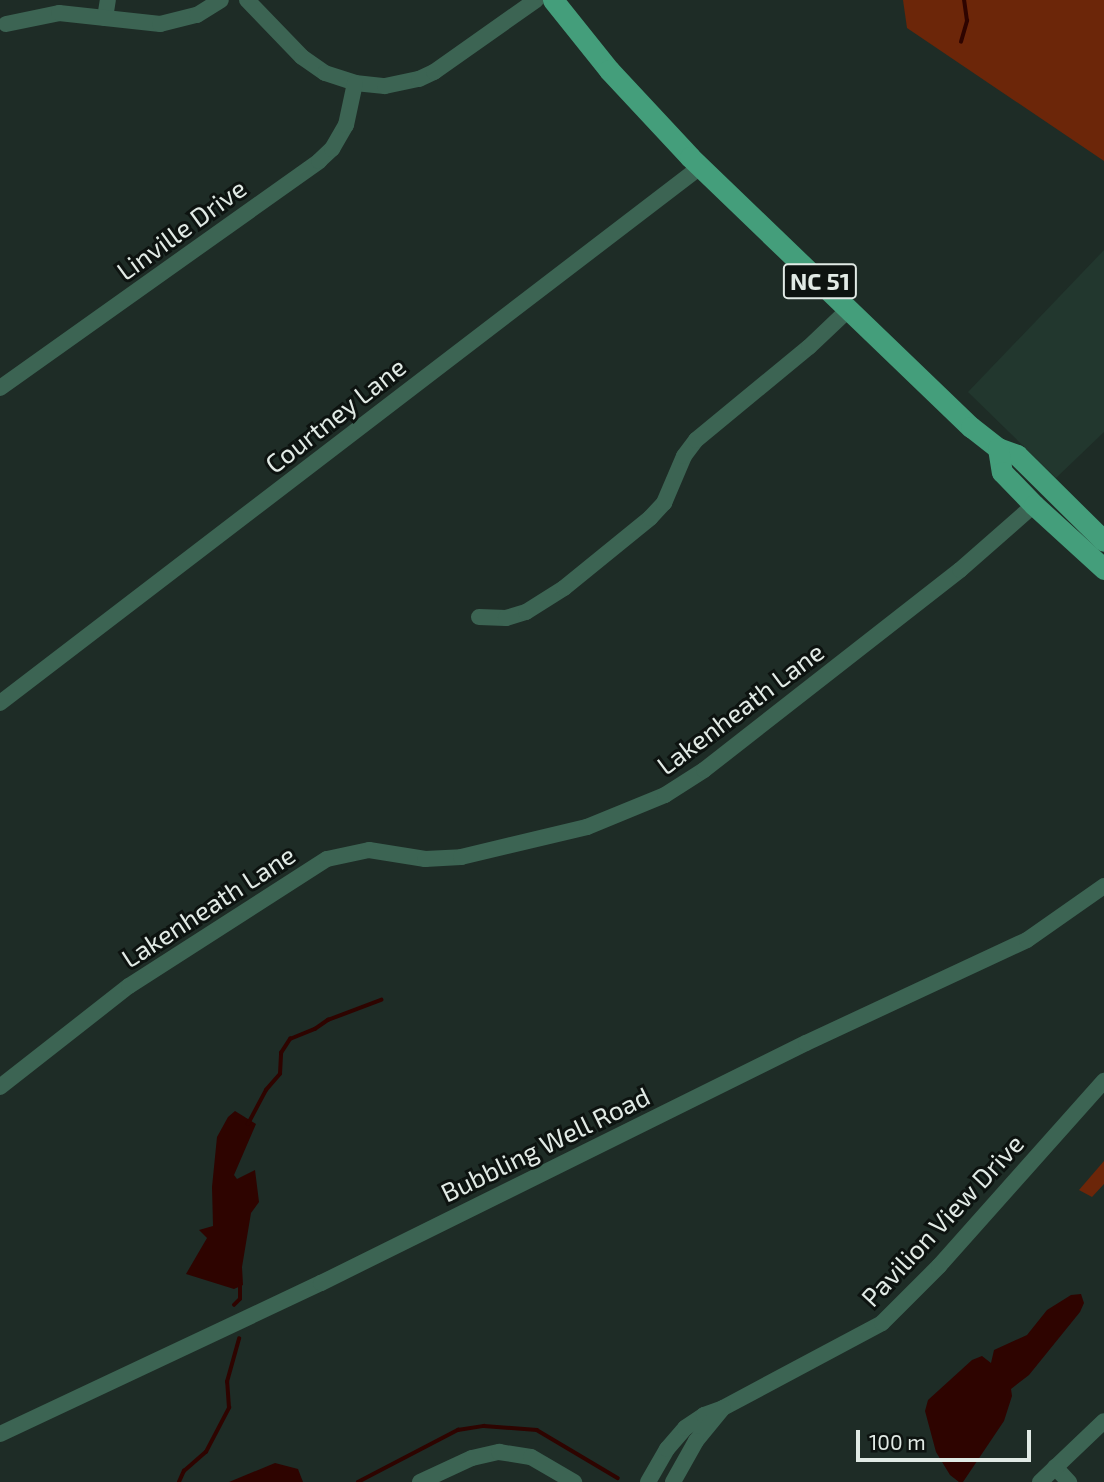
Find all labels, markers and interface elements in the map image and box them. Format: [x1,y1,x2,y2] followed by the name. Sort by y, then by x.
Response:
[110,172,252,286] street label: Linville Drive
[782,260,858,302] road number: NC 51
[258,350,412,480] street label: Courtney Lane
[651,635,829,781] street label: Lakenheath Lane
[115,838,301,974] street label: Lakenheath Lane
[435,1080,655,1208] street label: Bubbling Well Road
[854,1127,1030,1313] street label: Pavilion View Drive
[859,1416,1034,1460] scale bar
[869,1429,926,1454] text: 100 m

